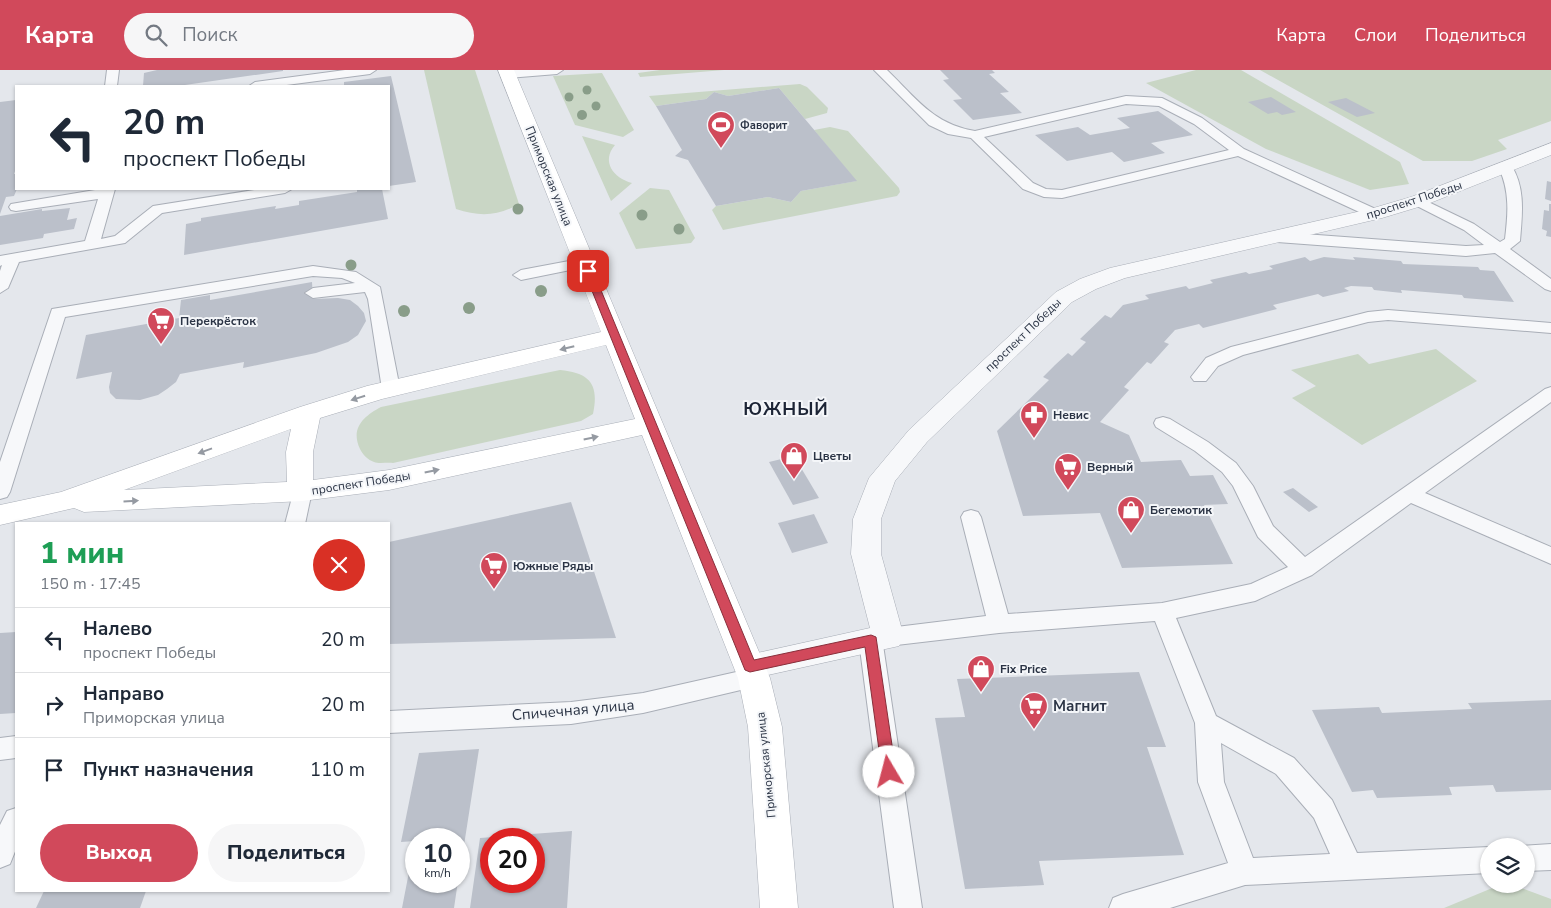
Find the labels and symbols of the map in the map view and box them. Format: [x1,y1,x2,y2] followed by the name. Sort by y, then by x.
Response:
[706,110,736,149] sports icon: Фаворит
[740,118,788,133] place label: Фаворит
[522,124,576,228] street label: Приморская улица
[1364,177,1464,223] street label: проспект Победы
[567,250,609,292] pin
[982,295,1064,375] street label: проспект Победы
[146,306,176,345] supermarket icon: Перекрёсток
[180,313,256,329] place label: Перекрёсток
[560,344,575,352] one-way arrow
[351,395,366,402] one-way arrow
[743,397,829,421] district label: ЮЖНЫЙ
[1019,400,1049,439] pharmacy icon: Невис
[1053,407,1089,423] place label: Невис
[583,433,599,441] one-way arrow
[779,441,809,480] shop icon: Цветы
[197,448,212,455] one-way arrow
[813,448,851,464] place label: Цветы
[1053,452,1083,491] supermarket icon: Верный
[1087,459,1133,475] place label: Верный
[310,467,412,499] street label: проспект Победы
[424,467,439,475] one-way arrow
[1116,495,1146,534] shop icon: Бегемотик
[124,496,140,504] one-way arrow
[1150,502,1212,518] place label: Бегемотик
[479,551,509,590] supermarket icon: Южные Ряды
[513,558,593,574] place label: Южные Ряды
[966,654,996,693] shop icon: Fix Price
[1000,661,1048,677] place label: Fix Price
[1019,691,1049,730] supermarket icon: Магнит
[511,695,635,725] street label: Спичечная улица
[1053,696,1107,716] place label: Магнит
[752,711,780,819] street label: Приморская улица
[862,745,914,797] position arrow
[480,828,545,893] speed limit sign: 20

